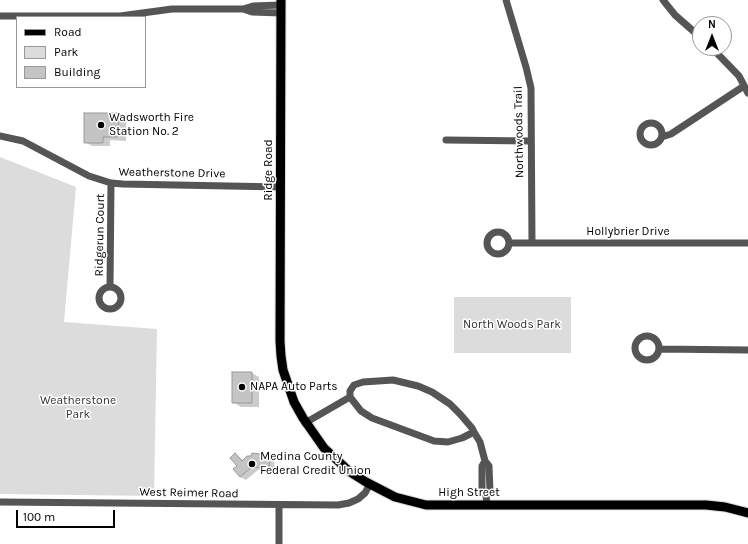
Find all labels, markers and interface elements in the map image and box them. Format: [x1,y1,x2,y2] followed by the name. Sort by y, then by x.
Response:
[16,16,146,88] legend
[692,16,732,56] north arrow
[708,18,716,31] text: N
[54,25,82,39] text: Road
[54,45,78,59] text: Park
[54,65,100,79] text: Building
[511,86,527,178] street label: Northwoods Trail
[109,111,194,139] place label: Wadsworth Fire Station No. 2
[96,120,106,130] marker: Wadsworth Fire Station No. 2
[262,139,276,201] street label: Ridge Road
[118,165,226,181] street label: Weatherstone Drive
[92,194,108,276] street label: Ridgerun Court
[586,225,670,239] street label: Hollybrier Drive
[463,318,561,332] park label: North Woods Park
[250,380,338,394] place label: NAPA Auto Parts
[237,382,247,392] marker: NAPA Auto Parts
[40,394,116,422] park label: Weatherstone Park
[260,450,371,478] place label: Medina County Federal Credit Union
[247,459,257,469] marker: Medina County Federal Credit Union
[139,485,239,501] street label: West Reimer Road
[438,486,500,500] street label: High Street
[18,502,117,528] scale bar
[23,510,55,524] text: 100 m

